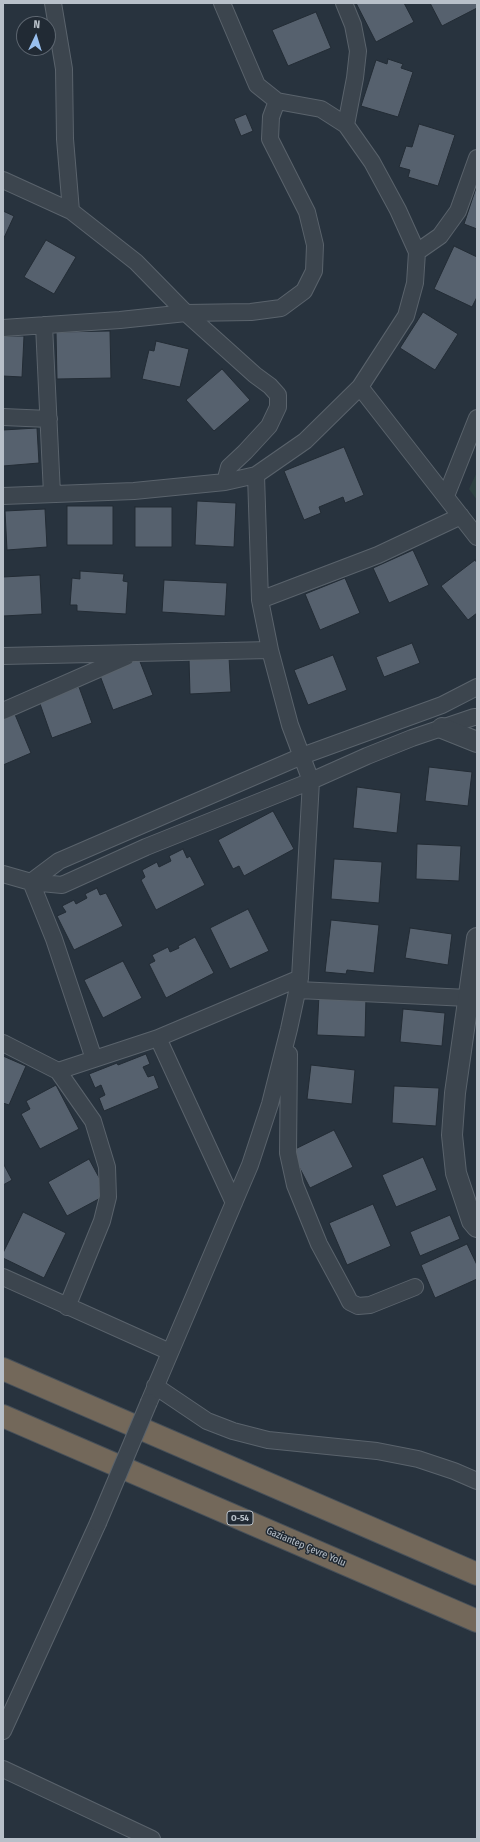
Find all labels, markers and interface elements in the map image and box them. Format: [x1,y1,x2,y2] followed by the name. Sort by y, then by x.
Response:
[16,16,56,56] north arrow
[33,18,41,31] text: N
[227,1511,253,1525] road number: O-54
[264,1525,348,1569] street label: Gaziantep Çevre Yolu

